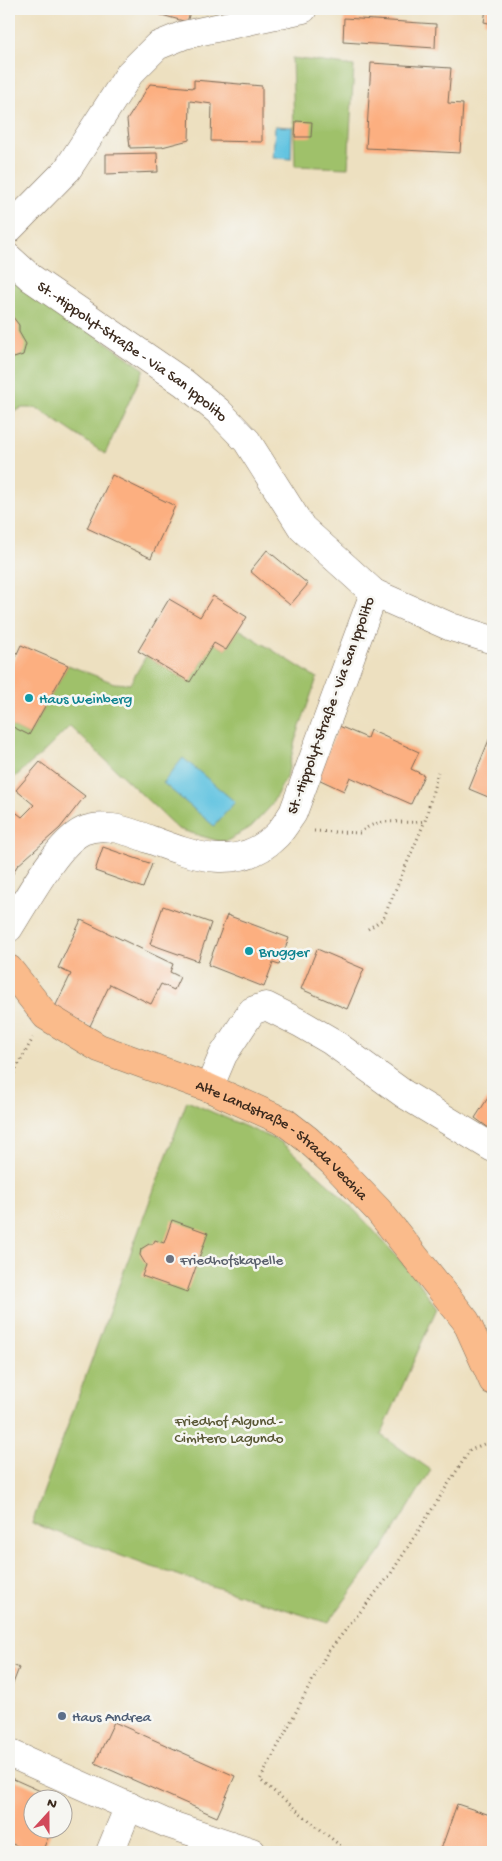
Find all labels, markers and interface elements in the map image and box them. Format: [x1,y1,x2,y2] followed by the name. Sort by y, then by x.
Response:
[33,278,231,426] street label: St.-Hippolyt-Straße - Via San Ippolito
[284,594,380,817] street label: St.-Hippolyt-Straße - Via San Ippolito
[39,691,132,709] place label: Haus Weinberg
[23,692,35,704] marker: Haus Weinberg
[258,944,311,962] place label: Brugger
[243,945,255,957] marker: Brugger
[193,1077,371,1205] street label: Alte Landstraße - Strada Vecchia
[179,1252,283,1270] place label: Friedhofskapelle
[164,1253,176,1265] marker: Friedhofskapelle
[174,1413,284,1448] park label: Friedhof Algund - Cimitero Lagundo
[72,1709,152,1727] place label: Haus Andrea
[56,1710,68,1722] marker: Haus Andrea
[22,1788,72,1838] north arrow
[44,1795,59,1814] text: N

